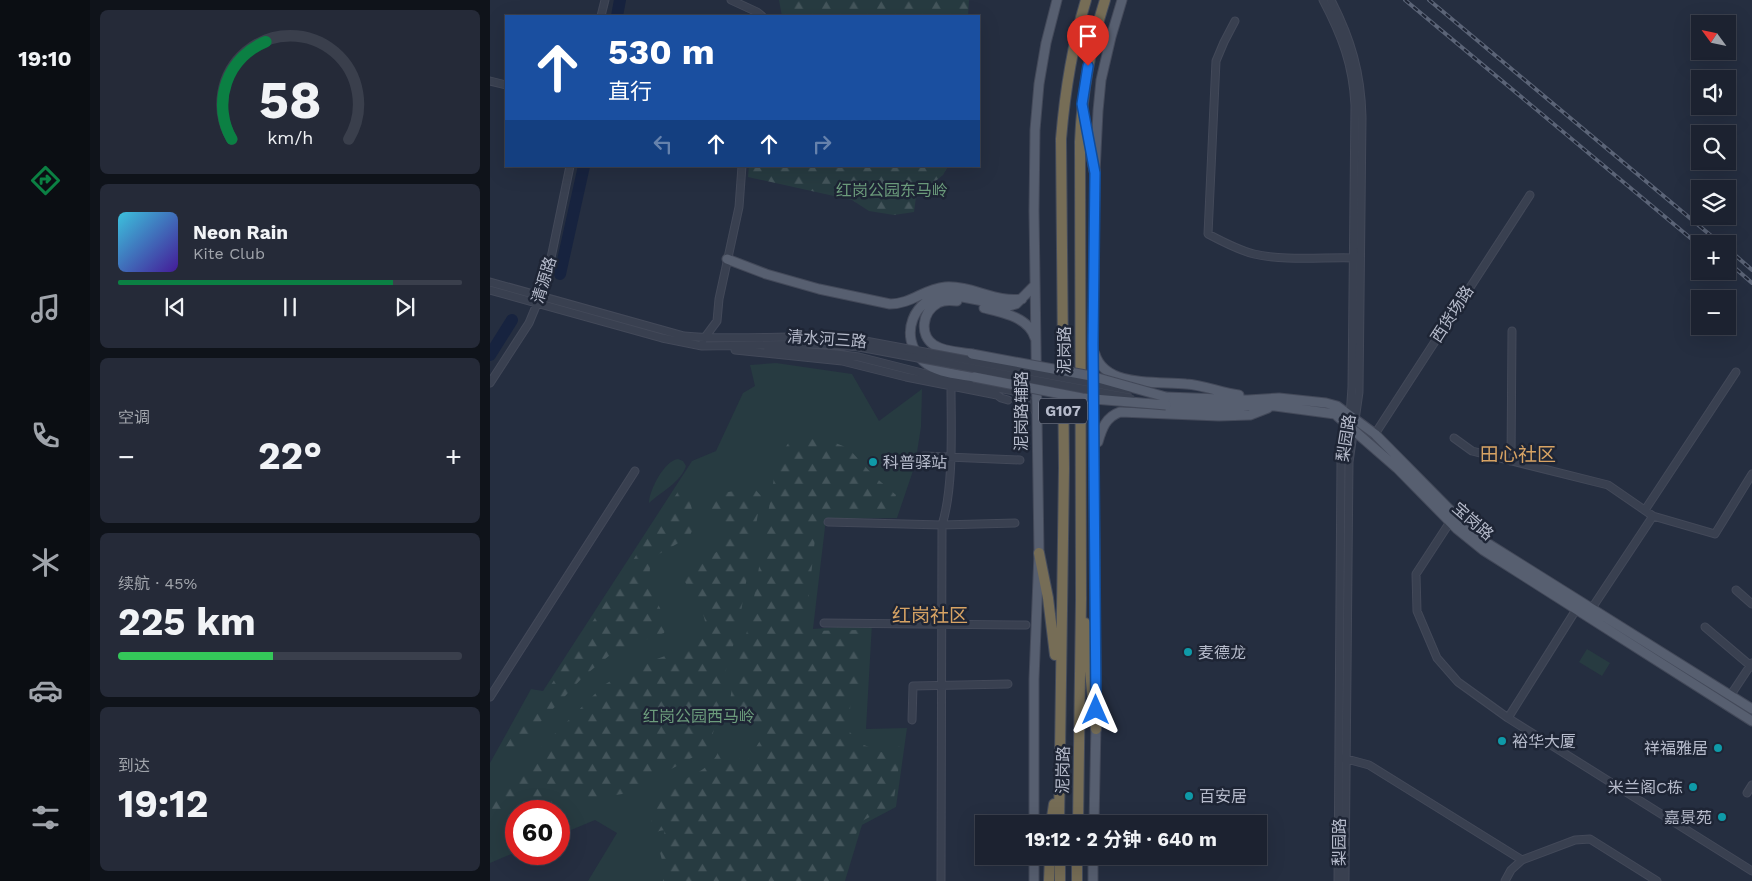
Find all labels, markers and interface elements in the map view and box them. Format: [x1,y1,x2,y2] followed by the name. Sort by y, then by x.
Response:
[1067,15,1109,66] pin
[1691,15,1736,60] north arrow
[1691,15,1736,335] map controls
[1074,22,1102,50] icon: arrive
[608,31,715,73] text: 530 m
[525,35,590,100] icon: ahead
[18,46,72,71] text: 19:10
[259,70,321,131] text: 58
[1691,70,1736,115] button: sound
[608,79,652,104] text: 直行
[1691,125,1736,170] button: search
[267,127,313,148] text: km/h
[649,130,677,158] icon: left
[702,130,730,158] icon: ahead
[755,130,783,158] icon: ahead
[808,130,836,158] icon: right
[28,163,63,198] icon: directions
[1691,180,1736,225] button: layers
[836,181,948,200] park label: 红岗公园东马岭
[193,221,288,244] text: Neon Rain
[1691,235,1736,280] button: +
[193,244,265,263] text: Kite Club
[528,254,560,306] street label: 清源路
[1427,282,1477,346] street label: 西货场路
[1691,290,1736,335] button: −
[28,291,63,326] icon: music
[161,293,189,321] icon: previous
[276,293,304,321] icon: pause
[391,293,419,321] icon: next
[1055,326,1074,374] street label: 泥岗路
[786,327,868,351] street label: 清水河三路
[1012,371,1031,451] street label: 泥岗路辅路
[1039,398,1087,424] road number: G107
[118,408,150,427] text: 空调
[1333,413,1359,463] street label: 梨园路
[28,418,63,453] icon: phone
[258,434,322,478] text: 22°
[118,440,135,473] text: −
[445,440,462,473] text: +
[1480,443,1556,466] district label: 田心社区
[883,453,947,472] place label: 科普驿站
[867,456,879,468] marker: 科普驿站
[1449,498,1497,544] street label: 宝岗路
[28,545,63,580] icon: climate
[118,574,197,593] text: 续航 · 45%
[118,600,256,644] text: 225 km
[892,604,968,627] district label: 红岗社区
[1198,643,1246,662] place label: 麦德龙
[1182,646,1194,658] marker: 麦德龙
[28,673,63,708] icon: car
[1069,683,1121,735] position arrow
[643,707,755,726] park label: 红岗公园西马岭
[1512,732,1576,751] place label: 裕华大厦
[1496,735,1508,747] marker: 裕华大厦
[1644,739,1708,758] place label: 祥福雅居
[1712,742,1724,754] marker: 祥福雅居
[1053,746,1073,794] street label: 泥岗路
[118,756,150,775] text: 到达
[1608,778,1683,797] place label: 米兰阁C栋
[1687,781,1699,793] marker: 米兰阁C栋
[118,782,208,826] text: 19:12
[1199,787,1247,806] place label: 百安居
[1183,790,1195,802] marker: 百安居
[28,800,63,835] icon: filters
[505,800,570,865] speed limit sign: 60
[1664,808,1712,827] place label: 嘉景苑
[1716,811,1728,823] marker: 嘉景苑
[1330,818,1349,866] street label: 梨园路
[1025,828,1217,851] text: 19:12 · 2 分钟 · 640 m

